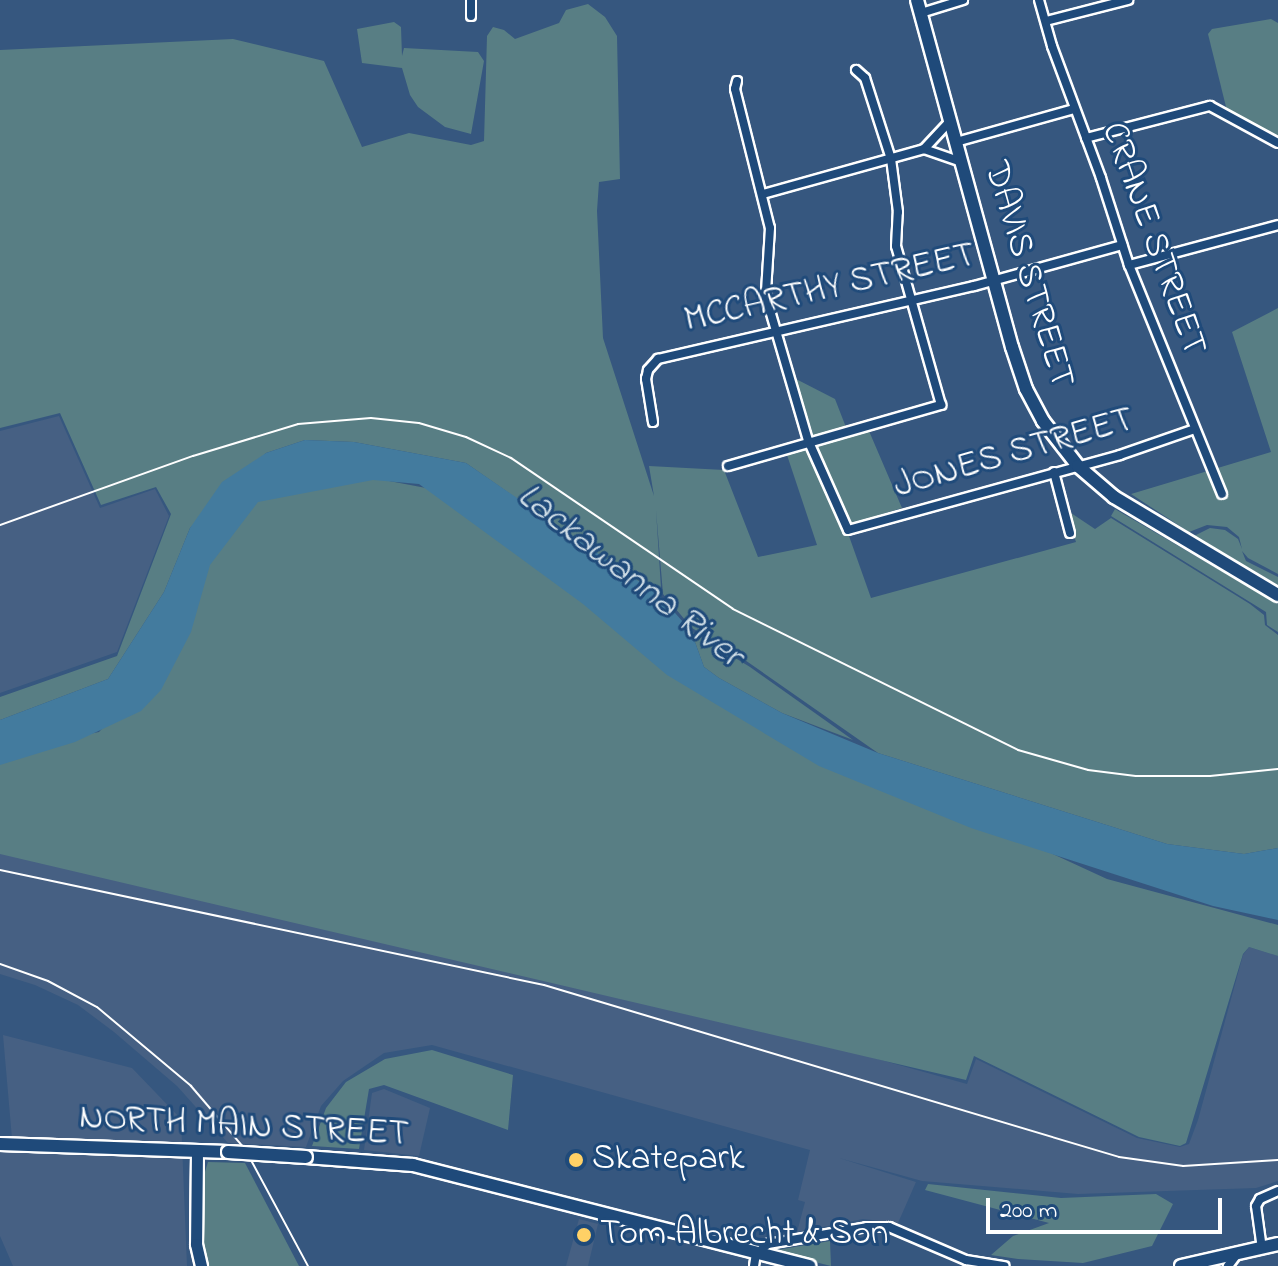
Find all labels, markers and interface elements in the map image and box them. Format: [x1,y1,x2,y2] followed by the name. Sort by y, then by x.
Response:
[1091,117,1215,361] street label: CRANE STREET
[973,157,1083,393] street label: DAVIS STREET
[680,235,980,343] street label: MCCARTHY STREET
[889,399,1139,509] street label: JONES STREET
[507,475,751,679] water label: Lackawanna River
[78,1097,410,1157] street label: NORTH MAIN STREET
[592,1138,744,1182] place label: Skatepark
[567,1151,585,1169] marker: Skatepark
[990,1182,1226,1232] scale bar
[1000,1194,1057,1229] text: 200 m
[600,1213,889,1257] place label: Tom Albrecht & Son
[575,1226,593,1244] marker: Tom Albrecht & Son

